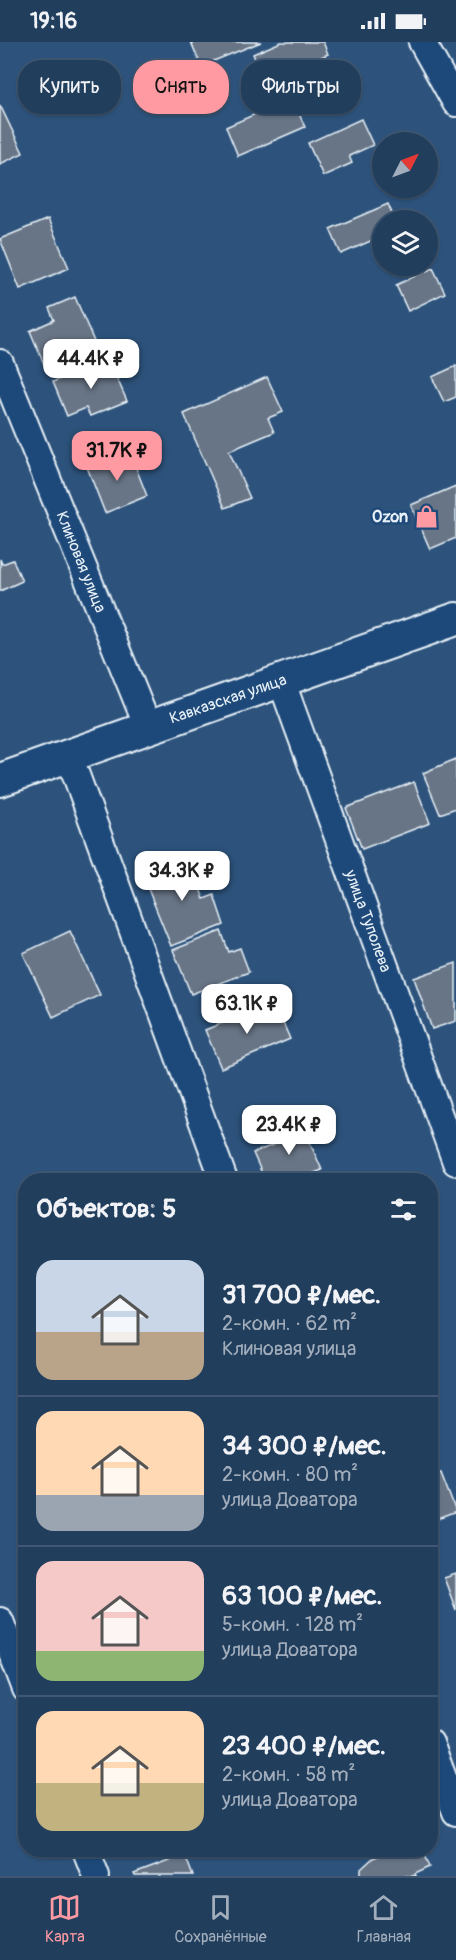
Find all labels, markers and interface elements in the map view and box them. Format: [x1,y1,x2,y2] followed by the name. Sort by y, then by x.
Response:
[30,7,77,35] text: 19:16
[18,60,121,114] chip: Купить
[133,60,229,114] chip: Снять
[241,60,361,114] chip: Фильтры
[372,132,438,198] north arrow
[372,132,438,276] map controls
[372,210,438,276] button: layers
[36,339,146,390] pin: 44.4K ₽
[57,346,125,371] text: 44.4K ₽
[62,431,172,482] pin: 31.7K ₽
[86,438,148,463] text: 31.7K ₽
[413,504,439,530] shop icon: Ozon
[372,507,408,527] place label: Ozon
[52,508,110,616] street label: Клиновая улица
[167,670,289,728] street label: Кавказская улица
[127,851,237,902] pin: 34.3K ₽
[149,858,215,883] text: 34.3K ₽
[340,866,396,975] street label: улица Туполева
[192,984,302,1035] pin: 63.1K ₽
[215,991,279,1016] text: 63.1K ₽
[234,1105,344,1156] pin: 23.4K ₽
[256,1112,322,1137] text: 23.4K ₽
[36,1193,176,1225] text: Объектов: 5
[387,1193,420,1226] icon: filters
[222,1279,381,1311] text: 31 700 ₽/мес.
[84,1284,156,1356] icon: home
[222,1311,357,1336] text: 2-комн. · 62 m²
[222,1336,356,1361] text: Клиновая улица
[222,1430,387,1462] text: 34 300 ₽/мес.
[84,1435,156,1507] icon: home
[222,1462,358,1487] text: 2-комн. · 80 m²
[222,1487,358,1512] text: улица Доватора
[222,1580,382,1612] text: 63 100 ₽/мес.
[84,1585,156,1657] icon: home
[222,1612,363,1637] text: 5-комн. · 128 m²
[222,1637,358,1662] text: улица Доватора
[222,1730,386,1762] text: 23 400 ₽/мес.
[84,1735,156,1807] icon: home
[222,1762,355,1787] text: 2-комн. · 58 m²
[222,1787,358,1812] text: улица Доватора
[45,1891,85,1947] tab: Карта
[175,1891,267,1947] tab: Сохранённые
[357,1891,411,1947] tab: Главная

